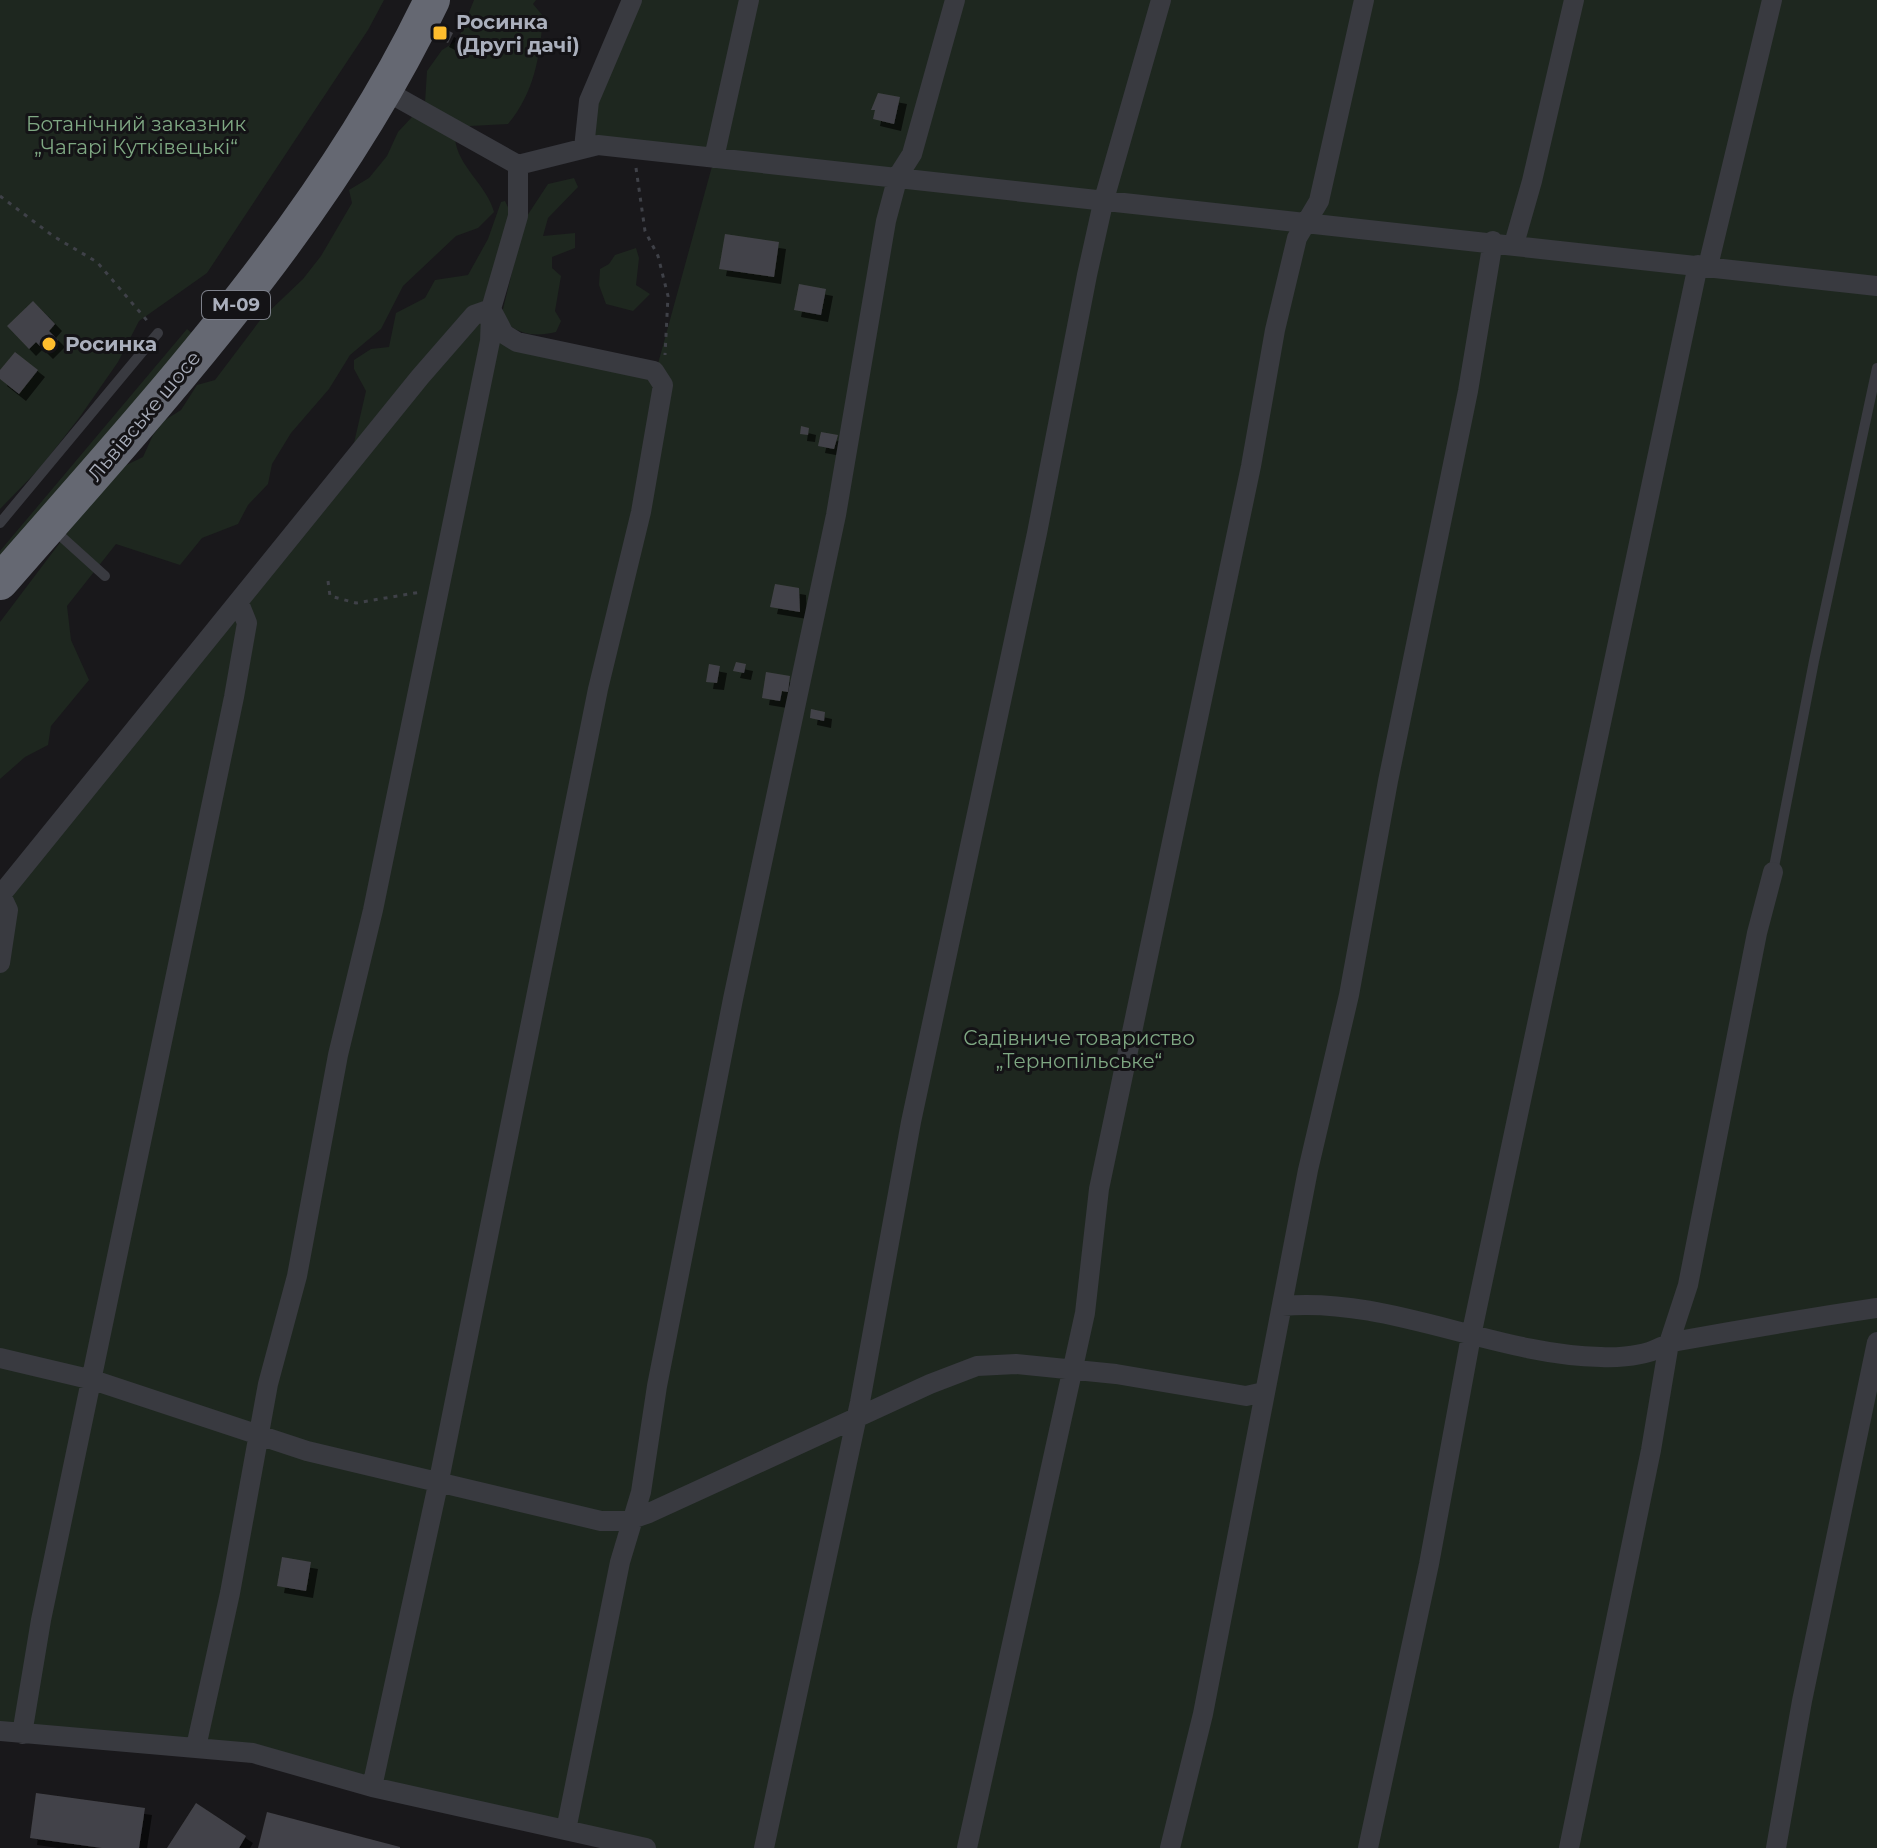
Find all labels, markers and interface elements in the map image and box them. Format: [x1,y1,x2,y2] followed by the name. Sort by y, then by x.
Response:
[456,10,580,57] place label: Росинка (Другі дачі)
[431,24,449,42] marker: Росинка (Другі дачі)
[26,112,246,159] park label: Ботанічний заказник „Чагарі Кутківецькі“
[202,291,270,319] road number: М-09
[65,332,157,356] place label: Росинка
[40,335,58,353] marker: Росинка
[82,346,206,486] street label: Львівське шосе
[963,1026,1195,1073] park label: Садівниче товариство „Тернопільське“

